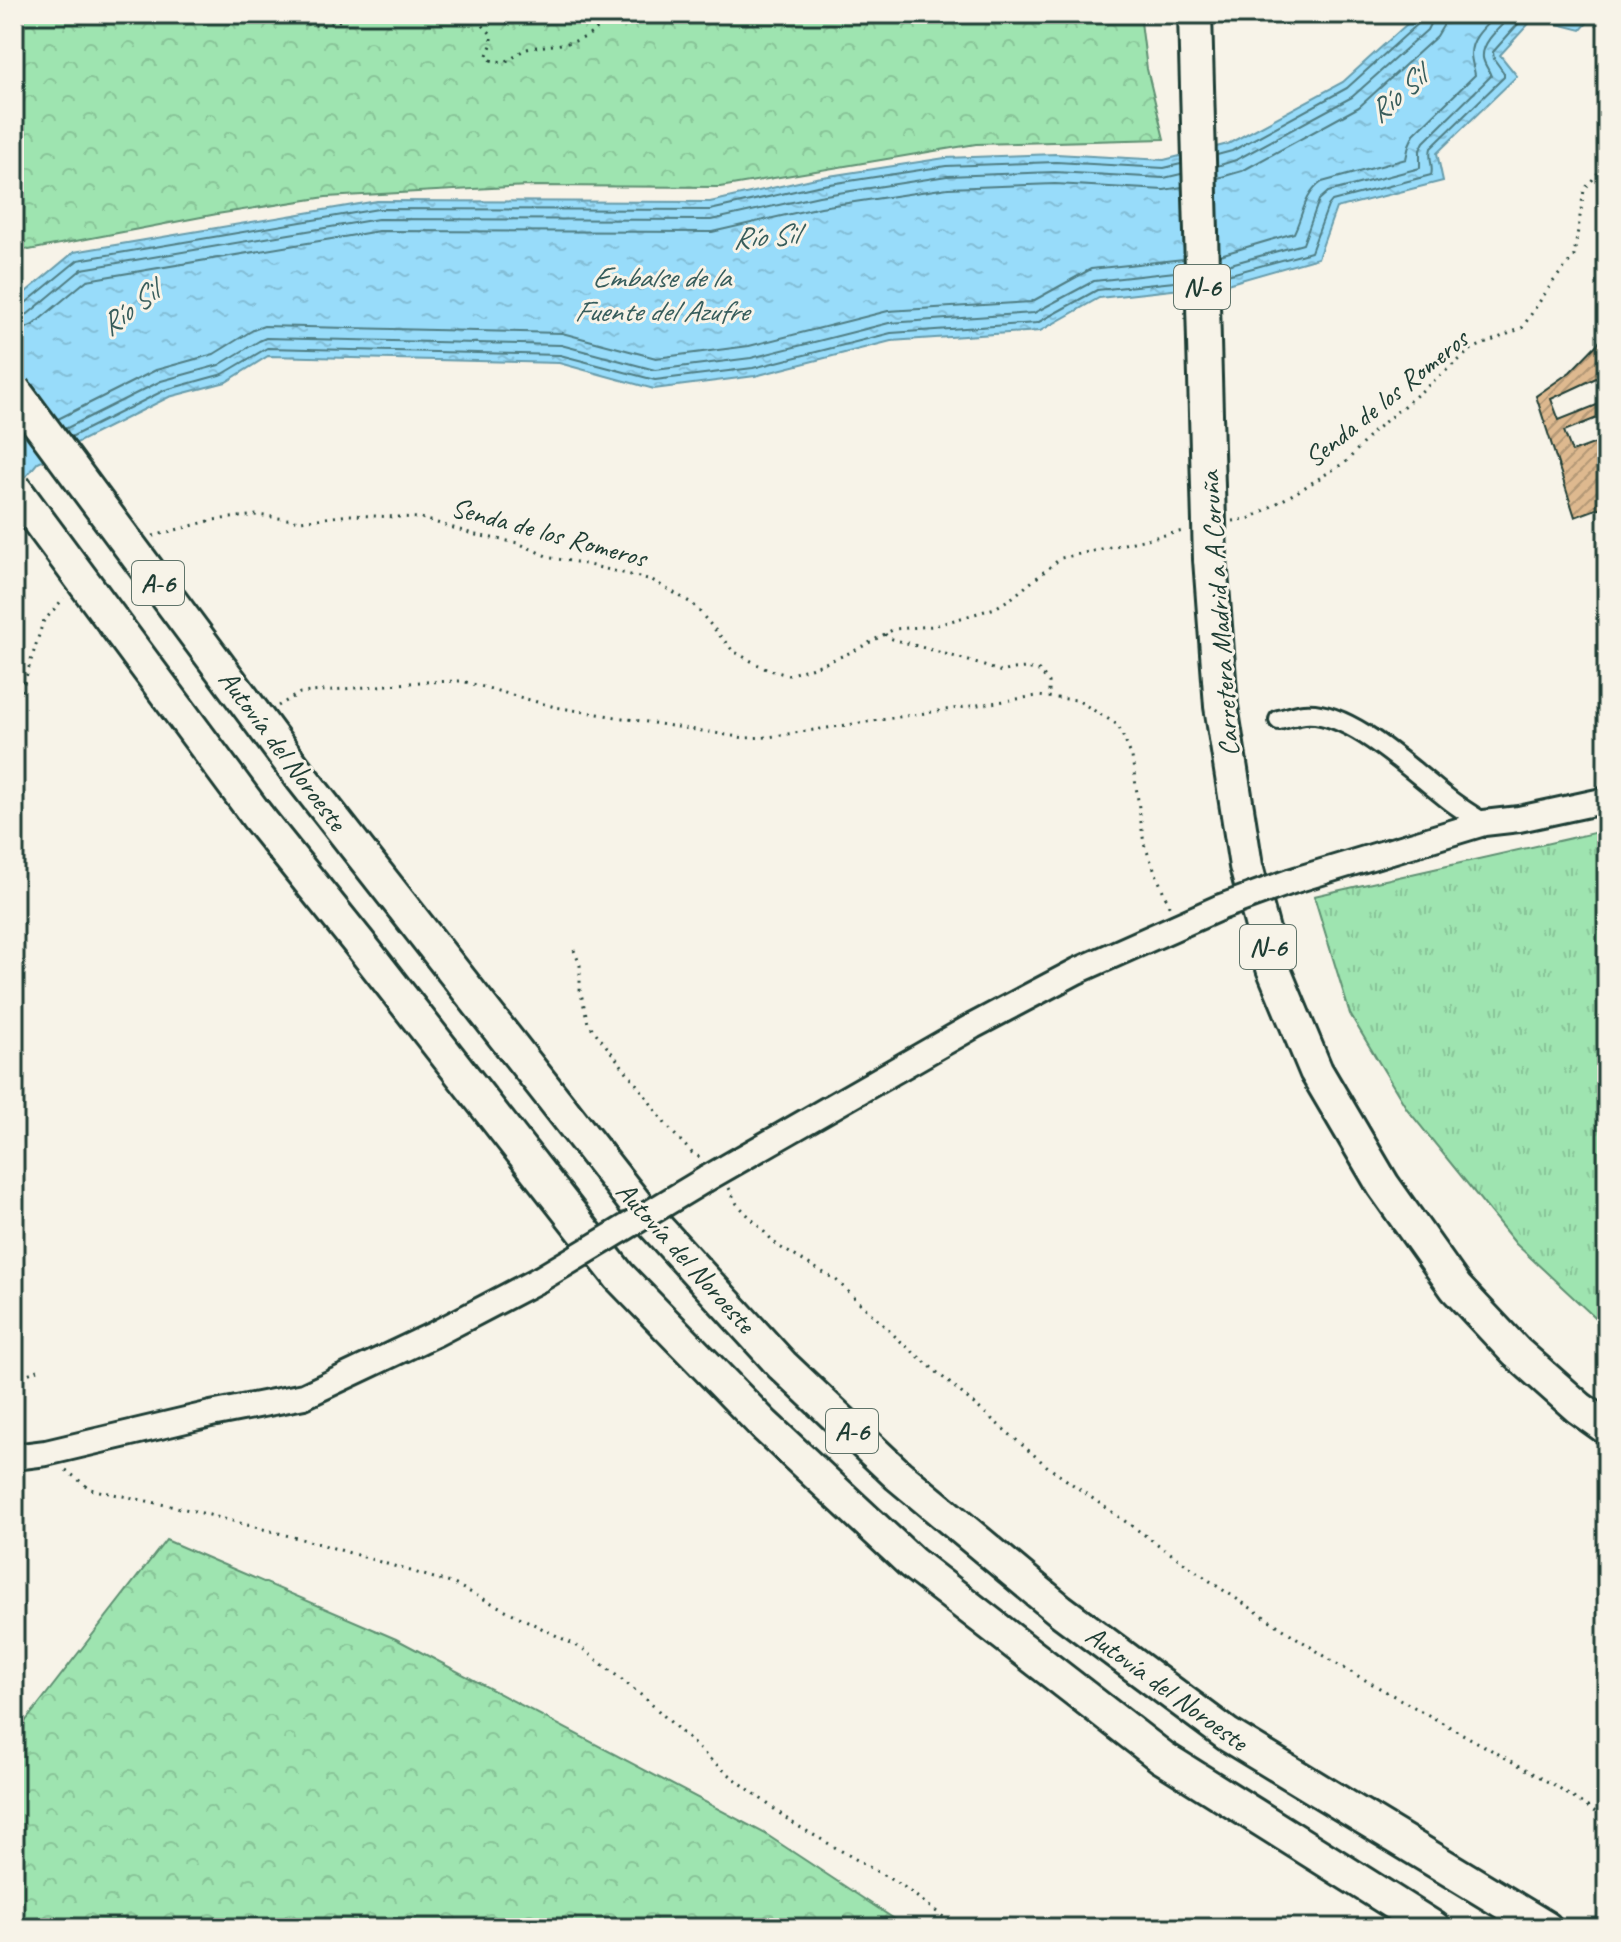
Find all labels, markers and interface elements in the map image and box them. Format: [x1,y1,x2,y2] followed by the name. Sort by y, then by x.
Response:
[1360,53,1441,131] water label: Río Sil
[731,214,809,257] water label: Río Sil
[574,258,752,330] water label: Embalse de la Fuente del Azufre
[1174,265,1230,309] road number: N-6
[92,268,174,344] water label: Río Sil
[1297,320,1477,475] street label: Senda de los Romeros
[1191,469,1246,758] street label: Carretera Madrid a A Coruña
[448,489,653,575] street label: Senda de los Romeros
[132,561,184,605] road number: A-6
[211,663,356,839] street label: Autovía del Noroeste
[1240,925,1296,969] road number: N-6
[609,1174,765,1341] street label: Autovía del Noroeste
[826,1409,878,1453] road number: A-6
[1079,1617,1257,1760] street label: Autovía del Noroeste

